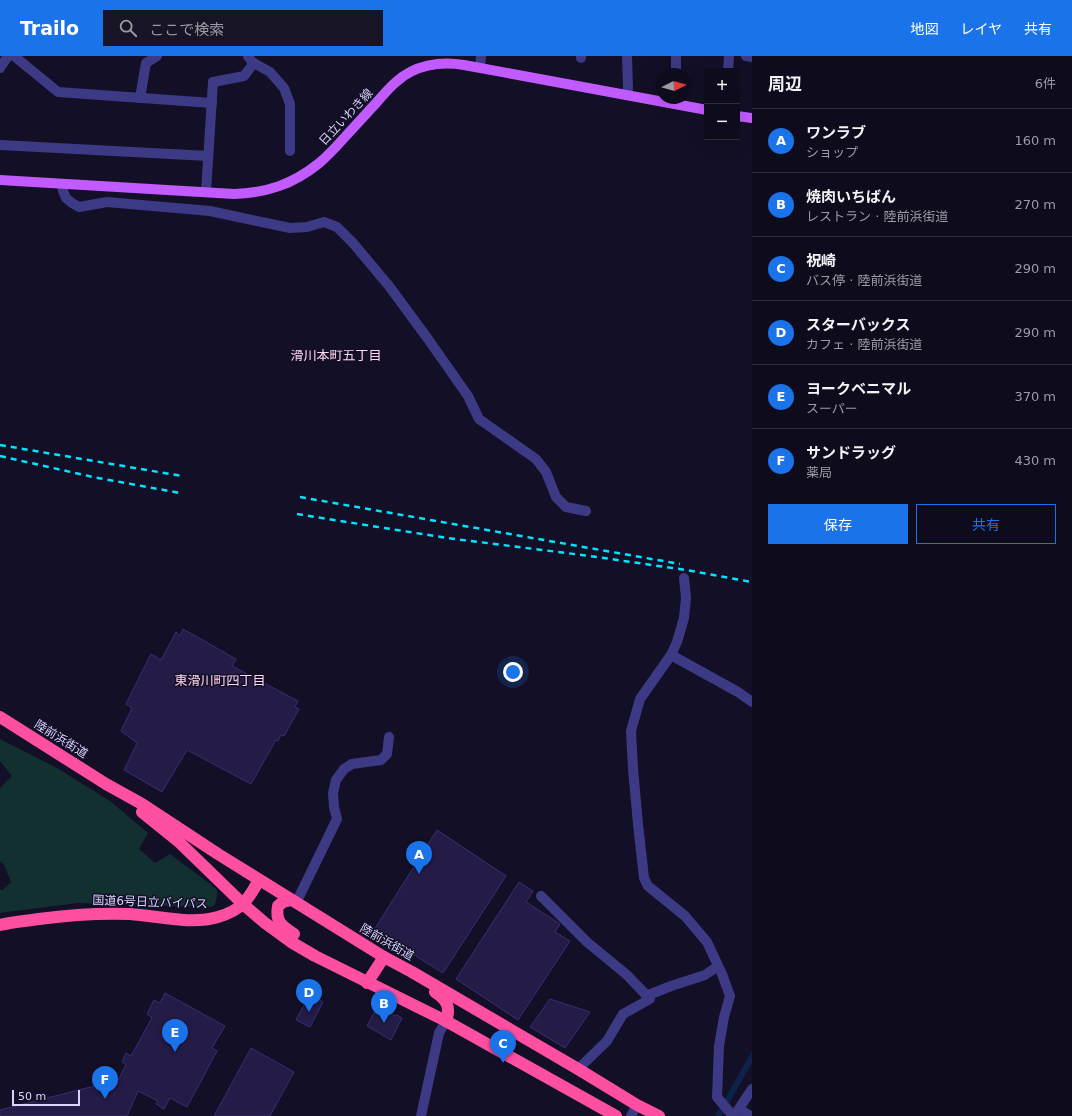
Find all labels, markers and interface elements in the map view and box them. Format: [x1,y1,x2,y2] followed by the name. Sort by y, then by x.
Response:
[103,10,383,46] search box
[20,17,79,39] text: Trailo
[117,17,139,39] icon: search
[149,21,224,39] text: ここで検索
[910,21,938,37] text: 地図
[960,21,1002,37] text: レイヤ
[1024,21,1052,37] text: 共有
[656,68,692,104] north arrow
[704,68,740,140] map controls
[704,68,740,104] button: +
[768,74,802,94] text: 周辺
[1035,76,1056,91] text: 6件
[316,86,376,148] street label: 日立いわき線
[704,104,740,140] button: −
[806,124,866,142] text: ワンラブ
[776,133,786,148] text: A
[1014,133,1056,148] text: 160 m
[806,145,858,160] text: ショップ
[806,188,896,206] text: 焼肉いちばん
[776,197,786,212] text: B
[1014,197,1056,212] text: 270 m
[806,209,948,224] text: レストラン · 陸前浜街道
[806,252,836,270] text: 祝崎
[776,261,786,276] text: C
[1014,261,1056,276] text: 290 m
[806,273,922,288] text: バス停 · 陸前浜街道
[806,316,910,334] text: スターバックス
[776,325,786,340] text: D
[1014,325,1056,340] text: 290 m
[806,337,922,352] text: カフェ · 陸前浜街道
[290,348,382,363] district label: 滑川本町五丁目
[806,380,911,398] text: ヨークベニマル
[777,389,785,404] text: E
[1014,389,1056,404] text: 370 m
[806,401,858,416] text: スーパー
[806,444,896,462] text: サンドラッグ
[777,453,785,468] text: F
[1014,453,1056,468] text: 430 m
[806,465,832,480] text: 薬局
[768,504,908,544] button: 保存
[916,504,1056,544] button: 共有
[503,662,523,682] your location
[174,673,266,688] district label: 東滑川町四丁目
[32,717,90,761] street label: 陸前浜街道
[406,841,432,874] pin: A
[92,893,208,911] street label: 国道6号日立バイパス
[358,921,416,963] street label: 陸前浜街道
[296,979,322,1012] pin: D
[371,990,397,1023] pin: B
[162,1019,188,1052] pin: E
[490,1030,516,1063] pin: C
[92,1066,118,1099] pin: F
[12,1088,80,1107] scale bar
[18,1090,46,1103] text: 50 m

